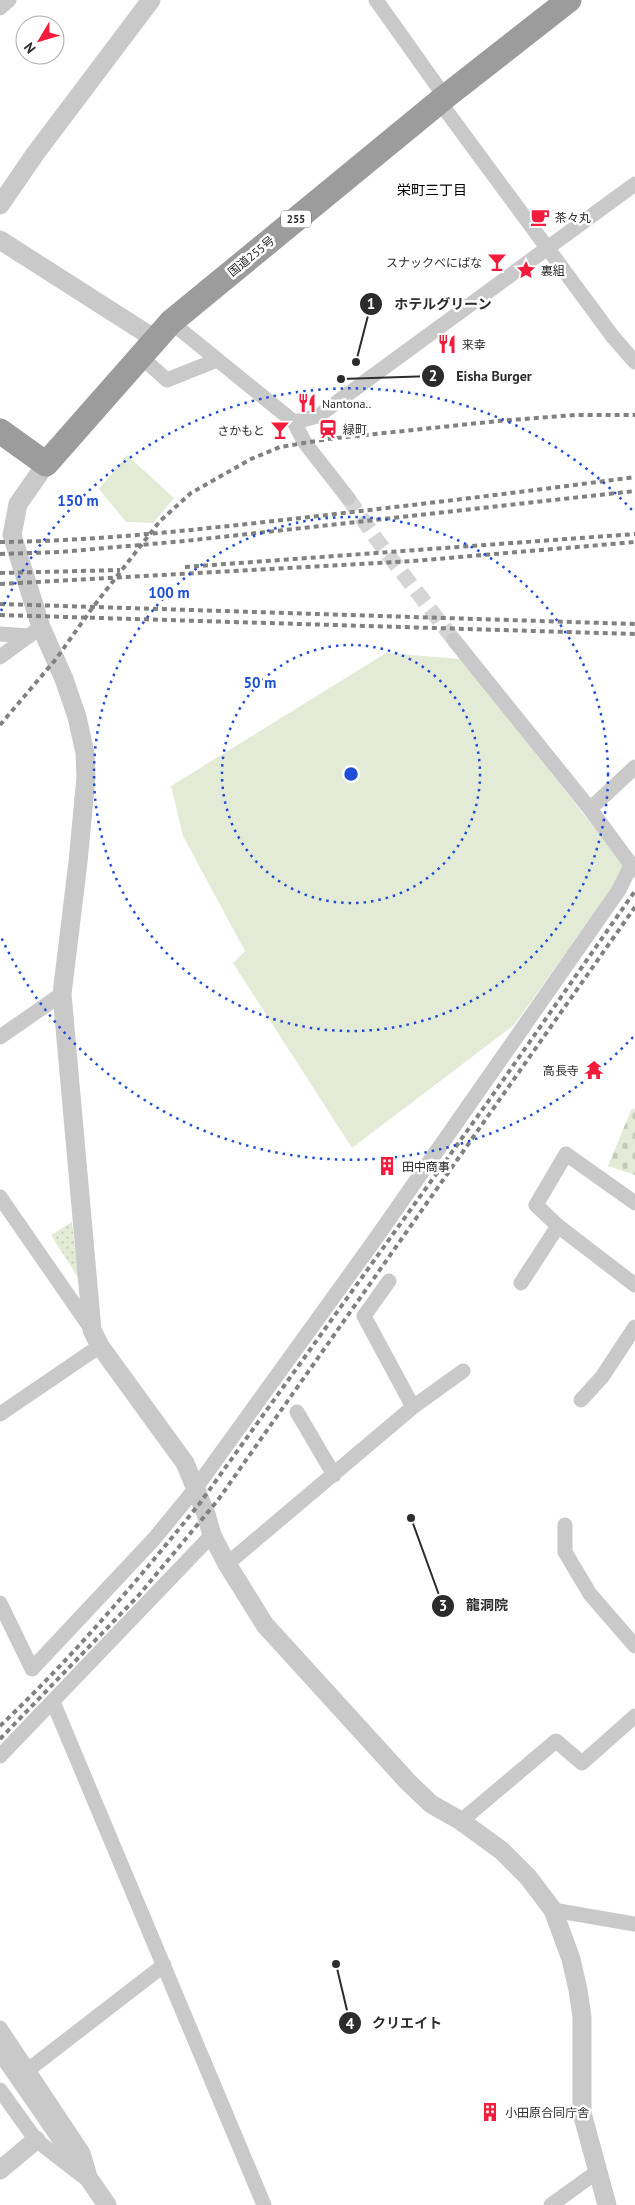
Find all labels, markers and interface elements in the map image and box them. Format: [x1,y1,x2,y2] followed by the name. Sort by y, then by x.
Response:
[15,15,65,65] north arrow
[20,39,40,57] text: N
[397,181,467,199] district label: 栄町三丁目
[529,206,551,228] cafe icon: 茶々丸
[281,210,311,228] road number: 255
[555,210,591,225] place label: 茶々丸
[225,233,277,279] street label: 国道255号
[486,251,508,273] bar icon: スナックべにばな
[386,255,482,270] place label: スナックべにばな
[515,259,537,281] place icon: 裏組
[541,263,565,278] place label: 裏組
[359,290,502,319] callout: ホテルグリーン
[367,294,375,313] text: 1
[394,295,492,313] text: ホテルグリーン
[436,333,458,355] restaurant icon: 来幸
[462,337,486,352] place label: 来幸
[421,361,541,390] callout: Eisha Burger
[429,366,437,385] text: 2
[456,367,532,385] text: Eisha Burger
[296,392,318,414] restaurant icon: Nantona..
[322,396,371,411] place label: Nantona..
[317,418,339,440] station icon: 緑町
[269,419,291,441] bar icon: さかもと
[343,422,367,437] place label: 緑町
[217,423,265,438] place label: さかもと
[57,491,99,510] text: 150 m
[148,583,190,602] text: 100 m
[244,673,276,692] text: 50 m
[342,765,360,783] centre of rings
[583,1059,605,1081] temple icon: 高長寺
[543,1063,579,1078] place label: 高長寺
[376,1155,398,1177] building icon: 田中商事
[402,1159,450,1174] place label: 田中商事
[431,1591,518,1620] callout: 龍洞院
[439,1596,447,1615] text: 3
[466,1596,508,1614] text: 龍洞院
[337,2009,452,2038] callout: クリエイト
[346,2014,355,2033] text: 4
[372,2014,442,2032] text: クリエイト
[479,2101,501,2123] building icon: 小田原合同庁舎
[505,2105,589,2120] place label: 小田原合同庁舎

